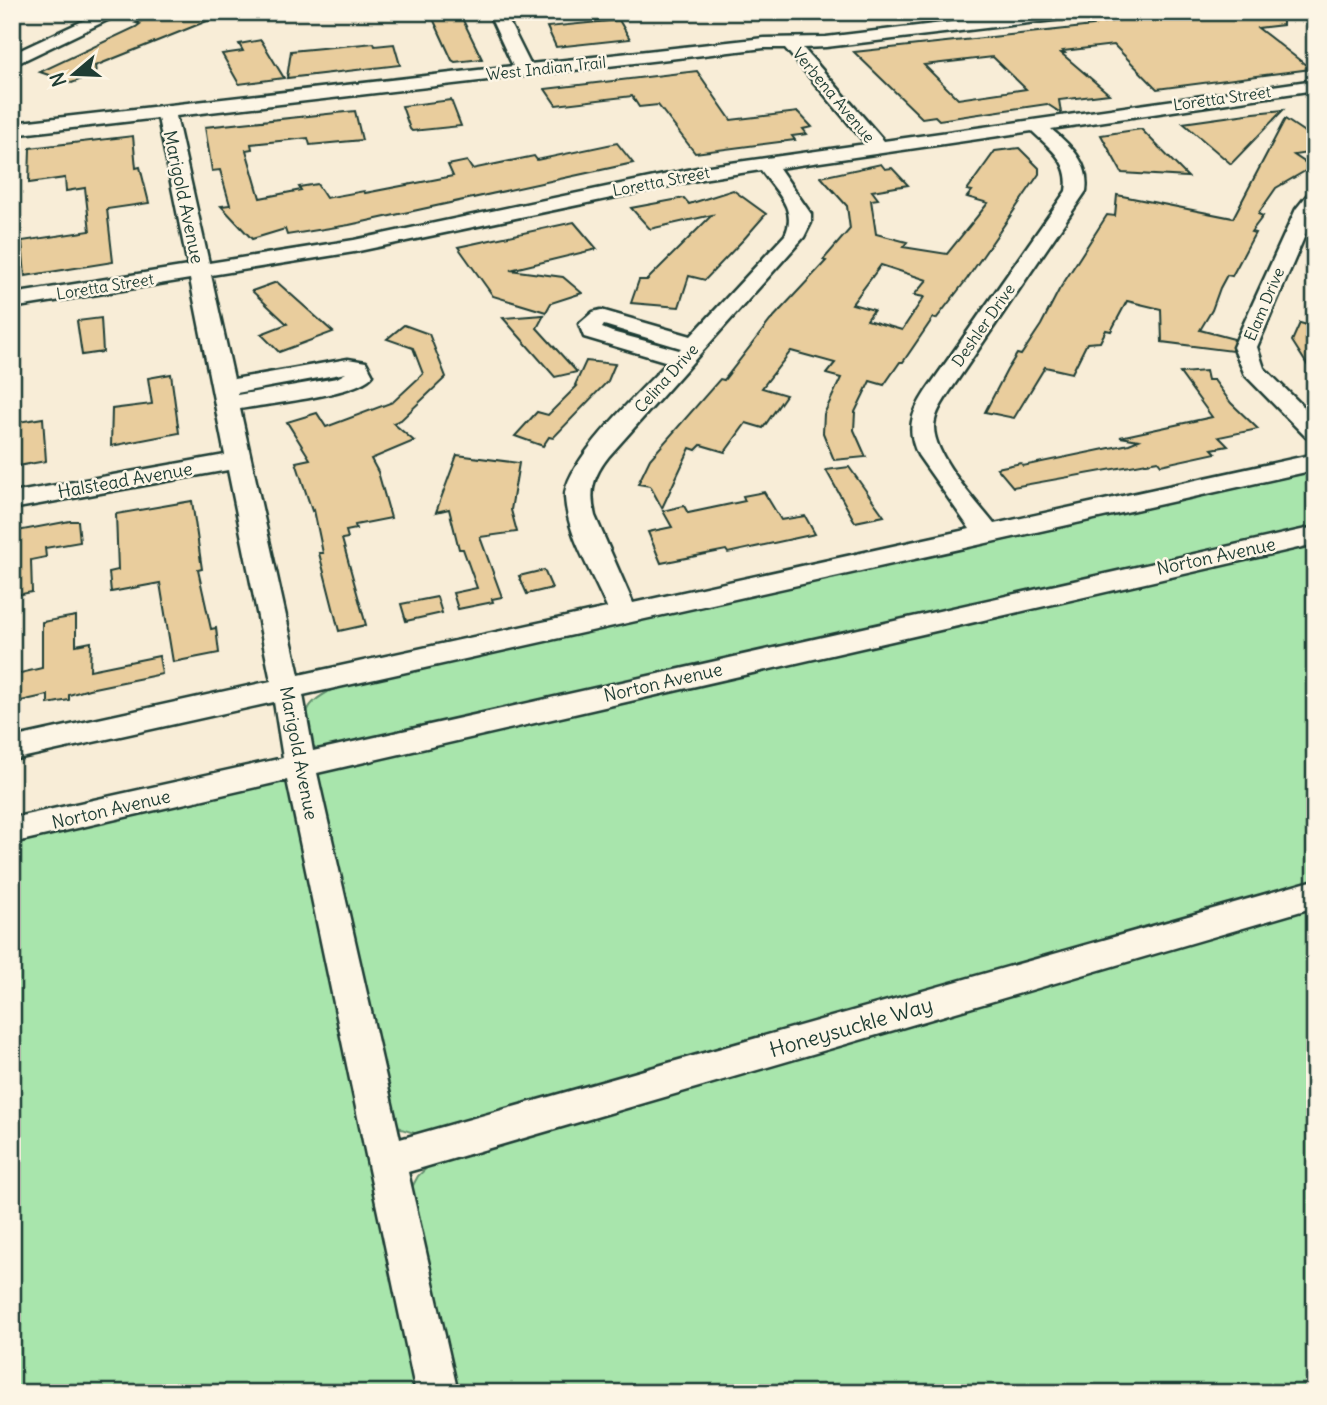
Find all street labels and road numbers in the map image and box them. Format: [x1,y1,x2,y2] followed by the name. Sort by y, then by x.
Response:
[788,43,880,147] street label: Verbena Avenue
[485,52,607,84] street label: West Indian Trail
[1172,81,1273,115] street label: Loretta Street
[159,128,209,266] street label: Marigold Avenue
[611,162,712,200] street label: Loretta Street
[1240,264,1288,344] street label: Elam Drive
[55,268,156,304] street label: Loretta Street
[947,280,1019,370] street label: Deshler Drive
[630,339,702,417] street label: Celina Drive
[56,457,194,503] street label: Halstead Avenue
[1154,532,1278,580] street label: Norton Avenue
[601,657,725,707] street label: Norton Avenue
[275,684,323,822] street label: Marigold Avenue
[49,784,173,834] street label: Norton Avenue
[766,991,936,1063] street label: Honeysuckle Way

